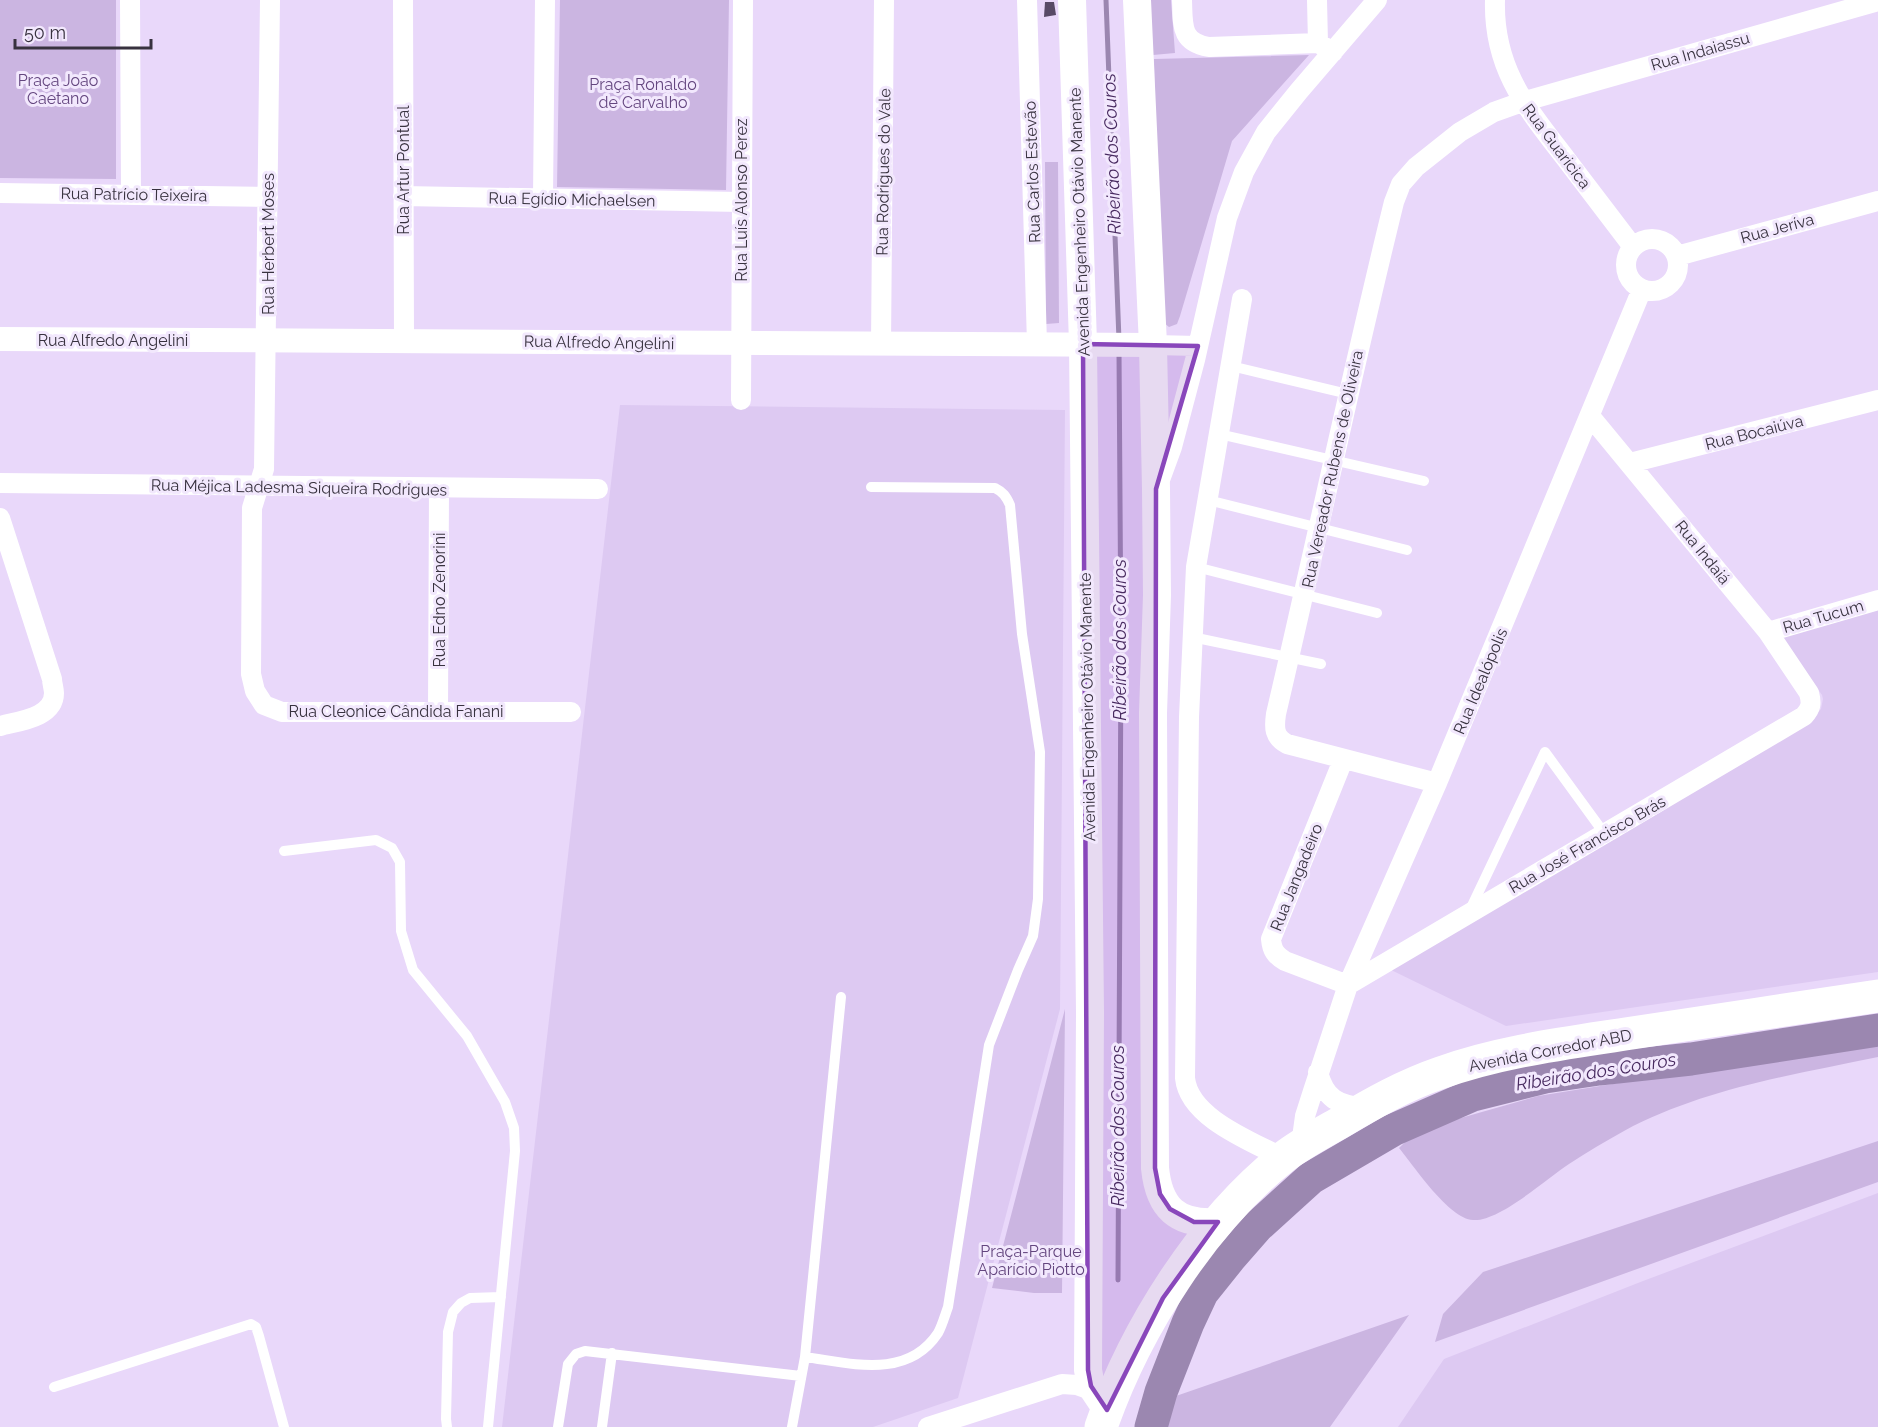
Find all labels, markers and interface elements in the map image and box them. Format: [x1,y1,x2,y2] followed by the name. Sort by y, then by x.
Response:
[15,12,152,50] scale bar
[24,22,66,43] text: 50 m
[1649,28,1752,75] street label: Rua Indaiassu
[18,71,98,108] park label: Praça João Caetano
[1098,72,1125,235] water label: Ribeirão dos Couros
[589,75,697,112] park label: Praça Ronaldo de Carvalho
[1065,87,1094,357] street label: Avenida Engenheiro Otávio Manente
[873,88,894,256] street label: Rua Rodrigues do Vale
[1519,100,1595,192] street label: Rua Guaricica
[1021,101,1044,243] street label: Rua Carlos Estevão
[394,105,413,235] street label: Rua Artur Pontual
[732,118,751,282] street label: Rua Luís Alonso Perez
[259,173,278,315] street label: Rua Herbert Moses
[60,184,208,205] street label: Rua Patrício Teixeira
[488,189,656,210] street label: Rua Egídio Michaelsen
[1738,210,1816,247] street label: Rua Jeríva
[38,331,188,350] street label: Rua Alfredo Angelini
[524,332,674,353] street label: Rua Alfredo Angelini
[1298,349,1367,590] street label: Rua Vereador Rubens de Oliveira
[1703,411,1805,454] street label: Rua Bocaiúva
[151,475,448,500] street label: Rua Méjica Ladesma Siqueira Rodrigues
[1671,516,1734,588] street label: Rua Indaiá
[430,533,449,668] street label: Rua Edno Zenorini
[1109,559,1130,721] water label: Ribeirão dos Couros
[1076,572,1099,842] street label: Avenida Engenheiro Otávio Manente
[1781,596,1866,637] street label: Rua Tucum
[1450,625,1511,737] street label: Rua Idealópolis
[288,702,504,721] street label: Rua Cleonice Cândida Fanani
[1505,792,1669,897] street label: Rua José Francisco Brás
[1266,821,1327,934] street label: Rua Jangadeiro
[1467,1025,1633,1076] street label: Avenida Corredor ABD
[1107,1045,1128,1207] water label: Ribeirão dos Couros
[1514,1048,1678,1095] water label: Ribeirão dos Couros
[977,1242,1085,1279] park label: Praça-Parque Aparício Piotto

